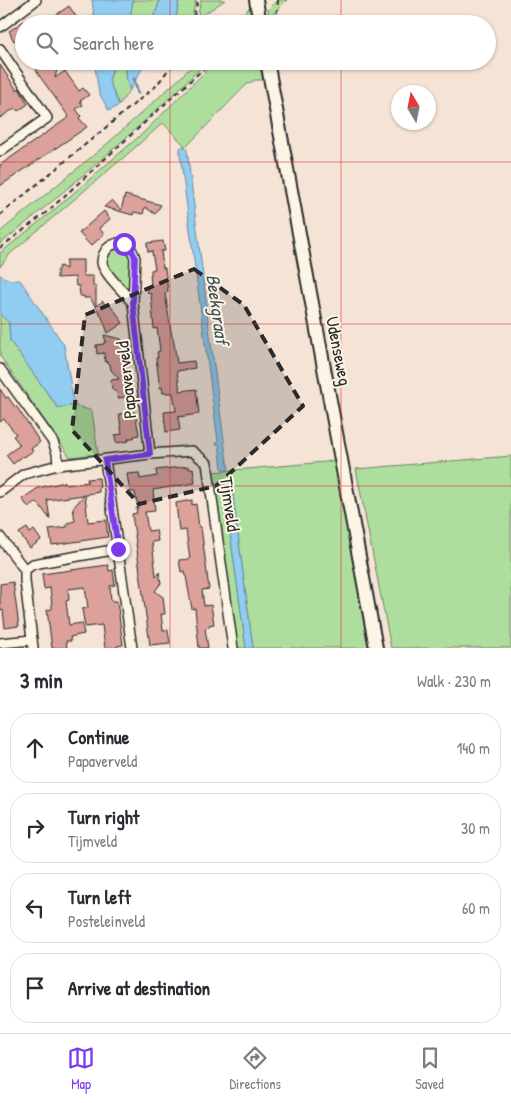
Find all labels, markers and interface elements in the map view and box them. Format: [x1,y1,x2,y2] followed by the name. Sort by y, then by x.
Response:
[15,15,496,70] search box
[33,29,61,57] icon: search
[73,30,154,56] text: Search here
[391,85,436,130] north arrow
[113,233,136,256] route start
[200,272,236,349] water label: Beekgraaf
[320,314,358,388] street label: Udenseweg
[109,340,143,420] street label: Papaverveld
[214,475,246,533] street label: Tijmveld
[107,538,130,561] route end
[20,666,63,695] text: 3 min
[417,670,491,692] text: Walk · 230 m
[68,724,129,750] text: Continue
[21,734,49,762] icon: ahead
[456,737,490,759] text: 140 m
[68,750,137,772] text: Papaverveld
[68,804,139,830] text: Turn right
[21,814,49,842] icon: right
[461,817,490,839] text: 30 m
[68,830,117,852] text: Tijmveld
[68,884,131,910] text: Turn left
[21,894,49,922] icon: left
[462,897,490,919] text: 60 m
[68,910,145,932] text: Posteleinveld
[21,974,49,1002] icon: arrive
[68,975,210,1001] text: Arrive at destination
[67,1044,95,1093] tab: Map
[229,1044,281,1093] tab: Directions
[415,1044,444,1093] tab: Saved

